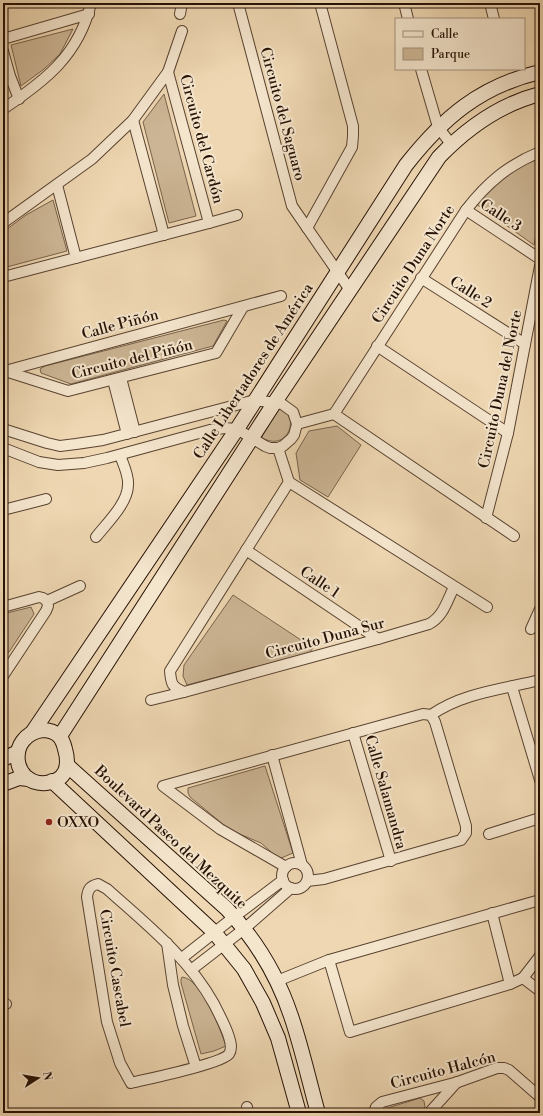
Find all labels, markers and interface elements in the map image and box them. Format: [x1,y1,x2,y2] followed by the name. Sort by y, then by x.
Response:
[395,18,525,70] legend
[431,27,458,42] text: Calle
[256,45,309,183] street label: Circuito del Saguaro
[431,47,470,62] text: Parque
[175,72,228,206] street label: Circuito del Cardón
[476,195,525,236] street label: Calle 3
[368,201,459,327] street label: Circuito Duna Norte
[446,272,495,313] street label: Calle 2
[189,279,318,463] street label: Calle Libertadores de América
[80,305,161,344] street label: Calle Piñón
[474,308,527,470] street label: Circuito Duna del Norte
[70,335,195,384] street label: Circuito del Piñón
[296,562,344,603] street label: Calle 1
[263,613,387,664] street label: Circuito Duna Sur
[360,733,411,852] street label: Calle Salamandra
[90,761,251,913] street label: Boulevard Paseo del Mezquite
[57,813,100,832] place label: OXXO
[44,817,54,827] marker: OXXO
[95,908,134,1029] street label: Circuito Cascabel
[388,1047,498,1094] street label: Circuito Halcón
[18,1058,58,1098] north arrow
[39,1070,55,1082] text: N

